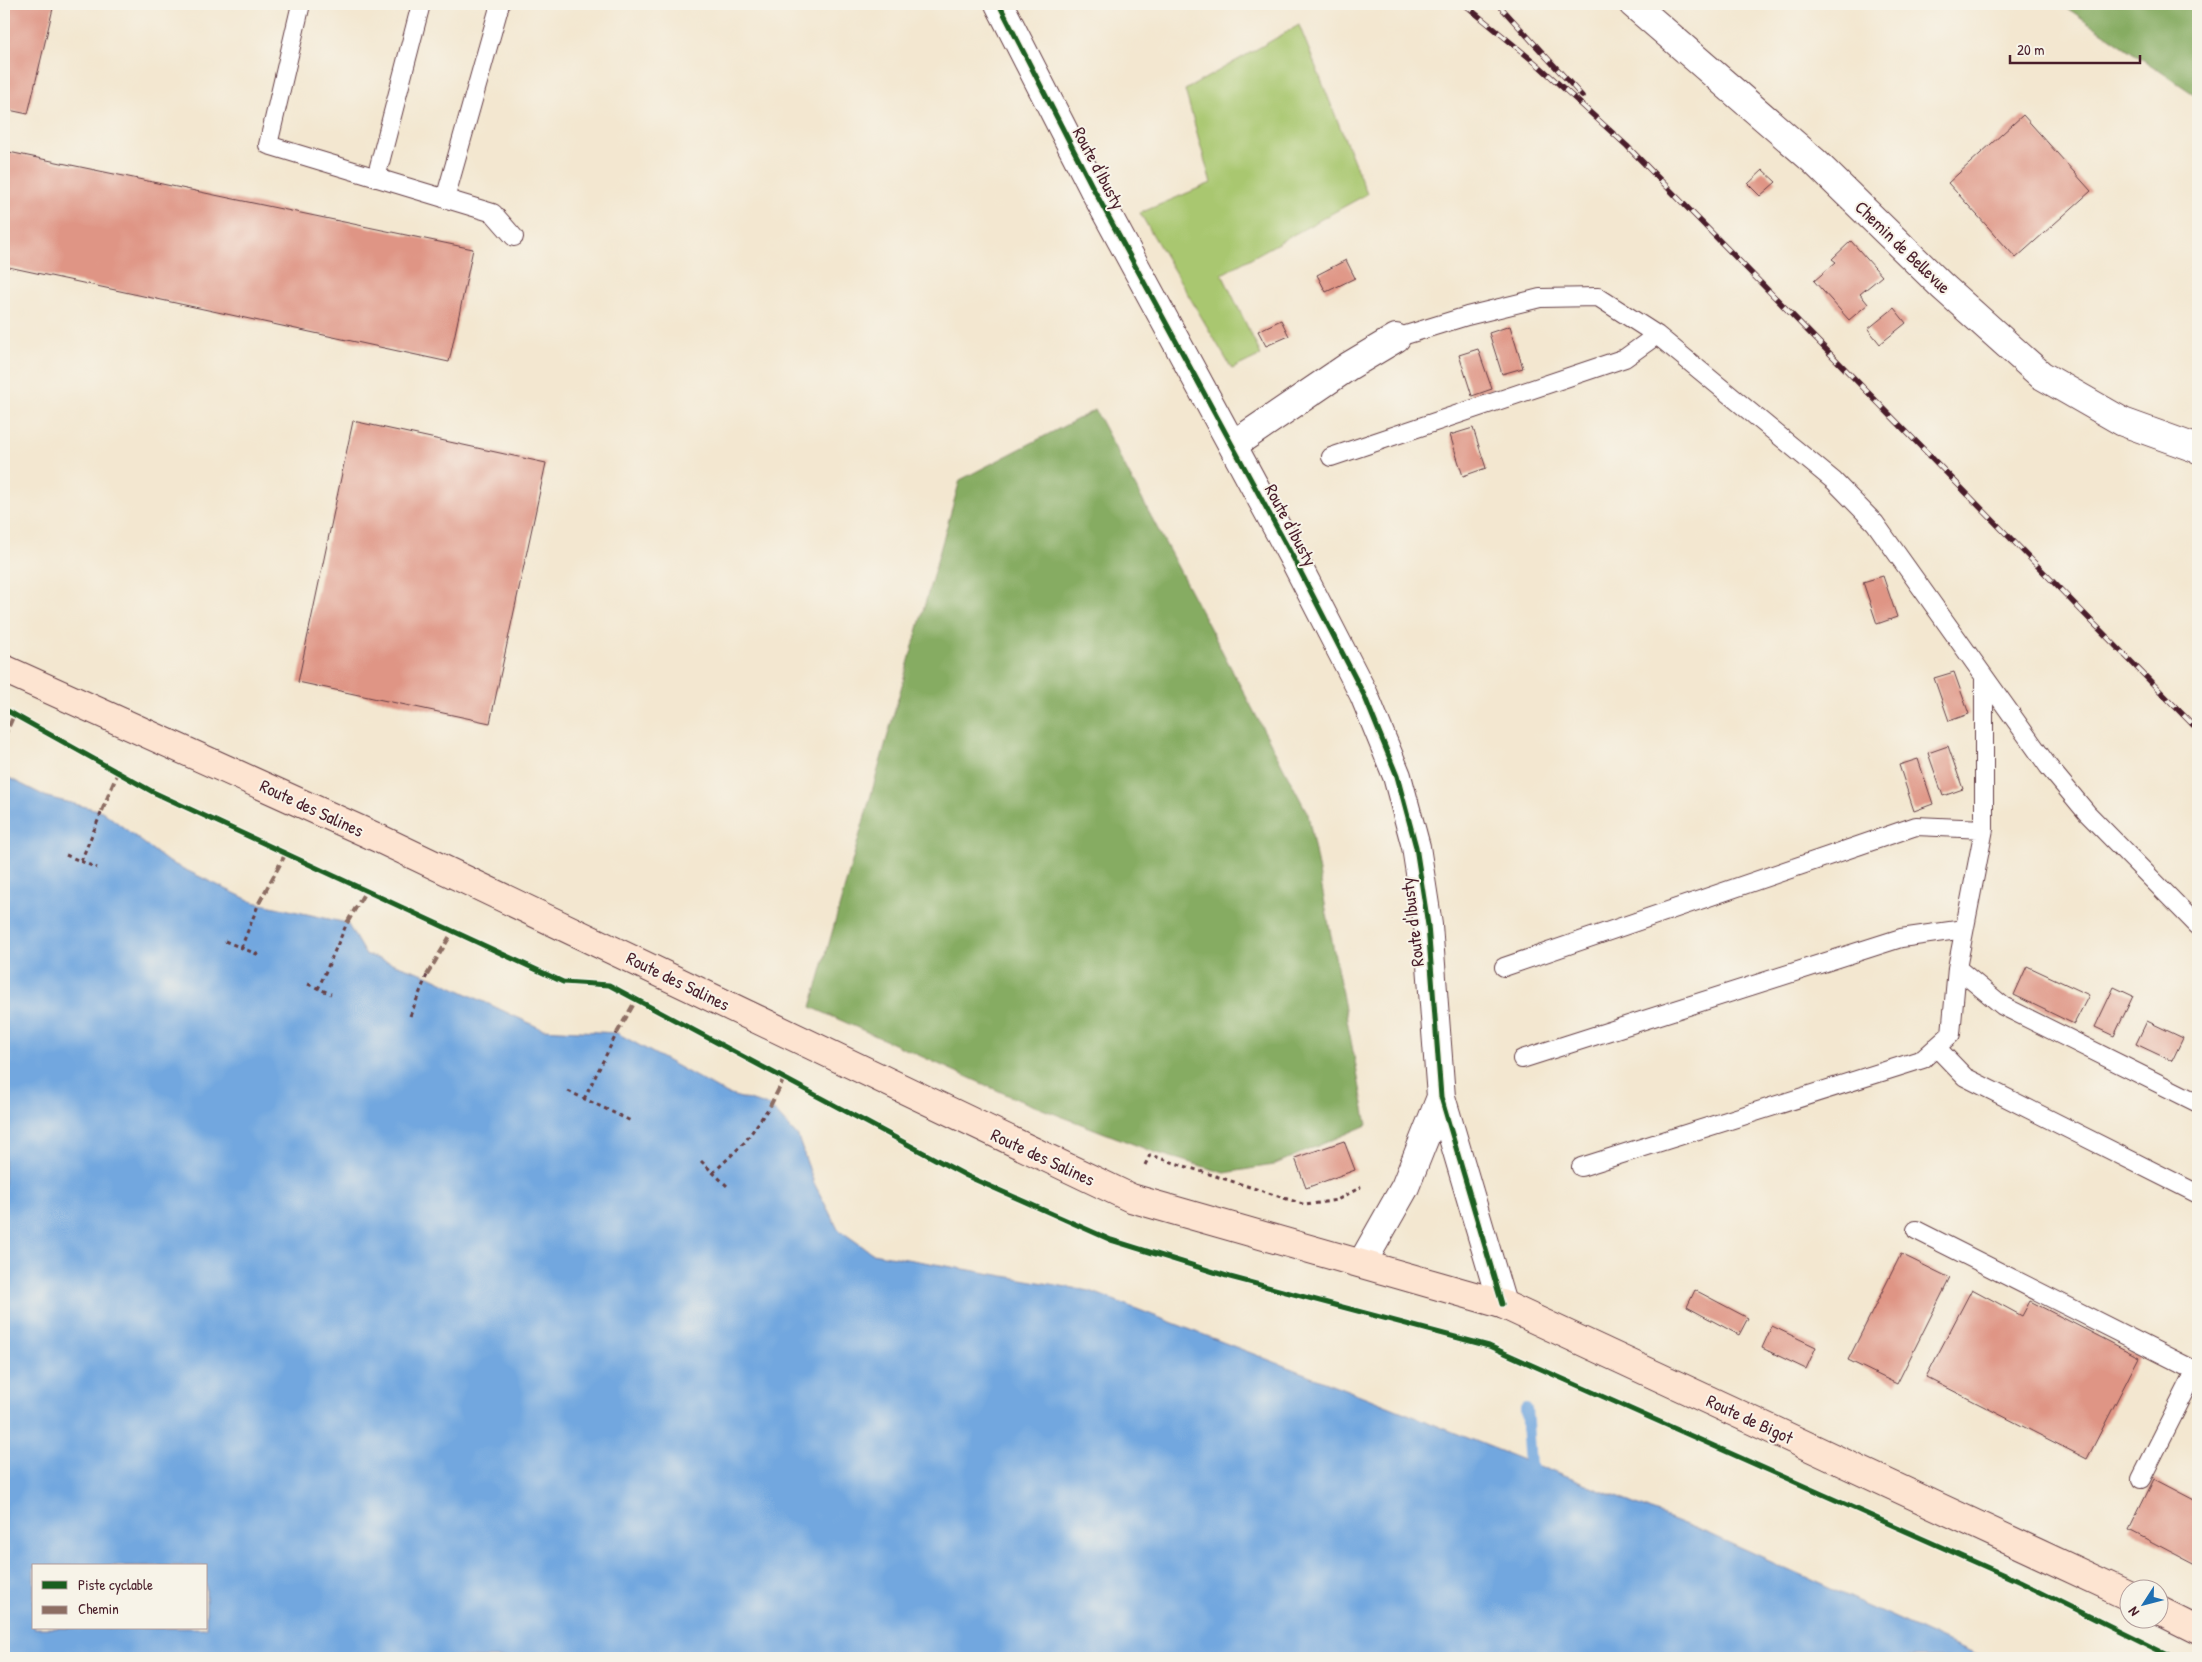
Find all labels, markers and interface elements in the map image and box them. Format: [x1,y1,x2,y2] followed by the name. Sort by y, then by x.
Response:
[2010,32,2140,64] scale bar
[2017,39,2044,60] text: 20 m
[1067,123,1131,214] street label: Route d'Ibusty
[1850,195,1956,299] street label: Chemin de Bellevue
[1259,480,1323,571] street label: Route d'Ibusty
[256,773,368,843] street label: Route des Salines
[1394,876,1430,968] street label: Route d'Ibusty
[622,945,734,1017] street label: Route des Salines
[987,1122,1099,1192] street label: Route des Salines
[1703,1388,1798,1450] street label: Route de Bigot
[32,1564,208,1630] legend
[78,1574,153,1595] text: Piste cyclable
[2120,1580,2170,1630] north arrow
[78,1598,119,1619] text: Chemin
[2123,1603,2143,1621] text: N

